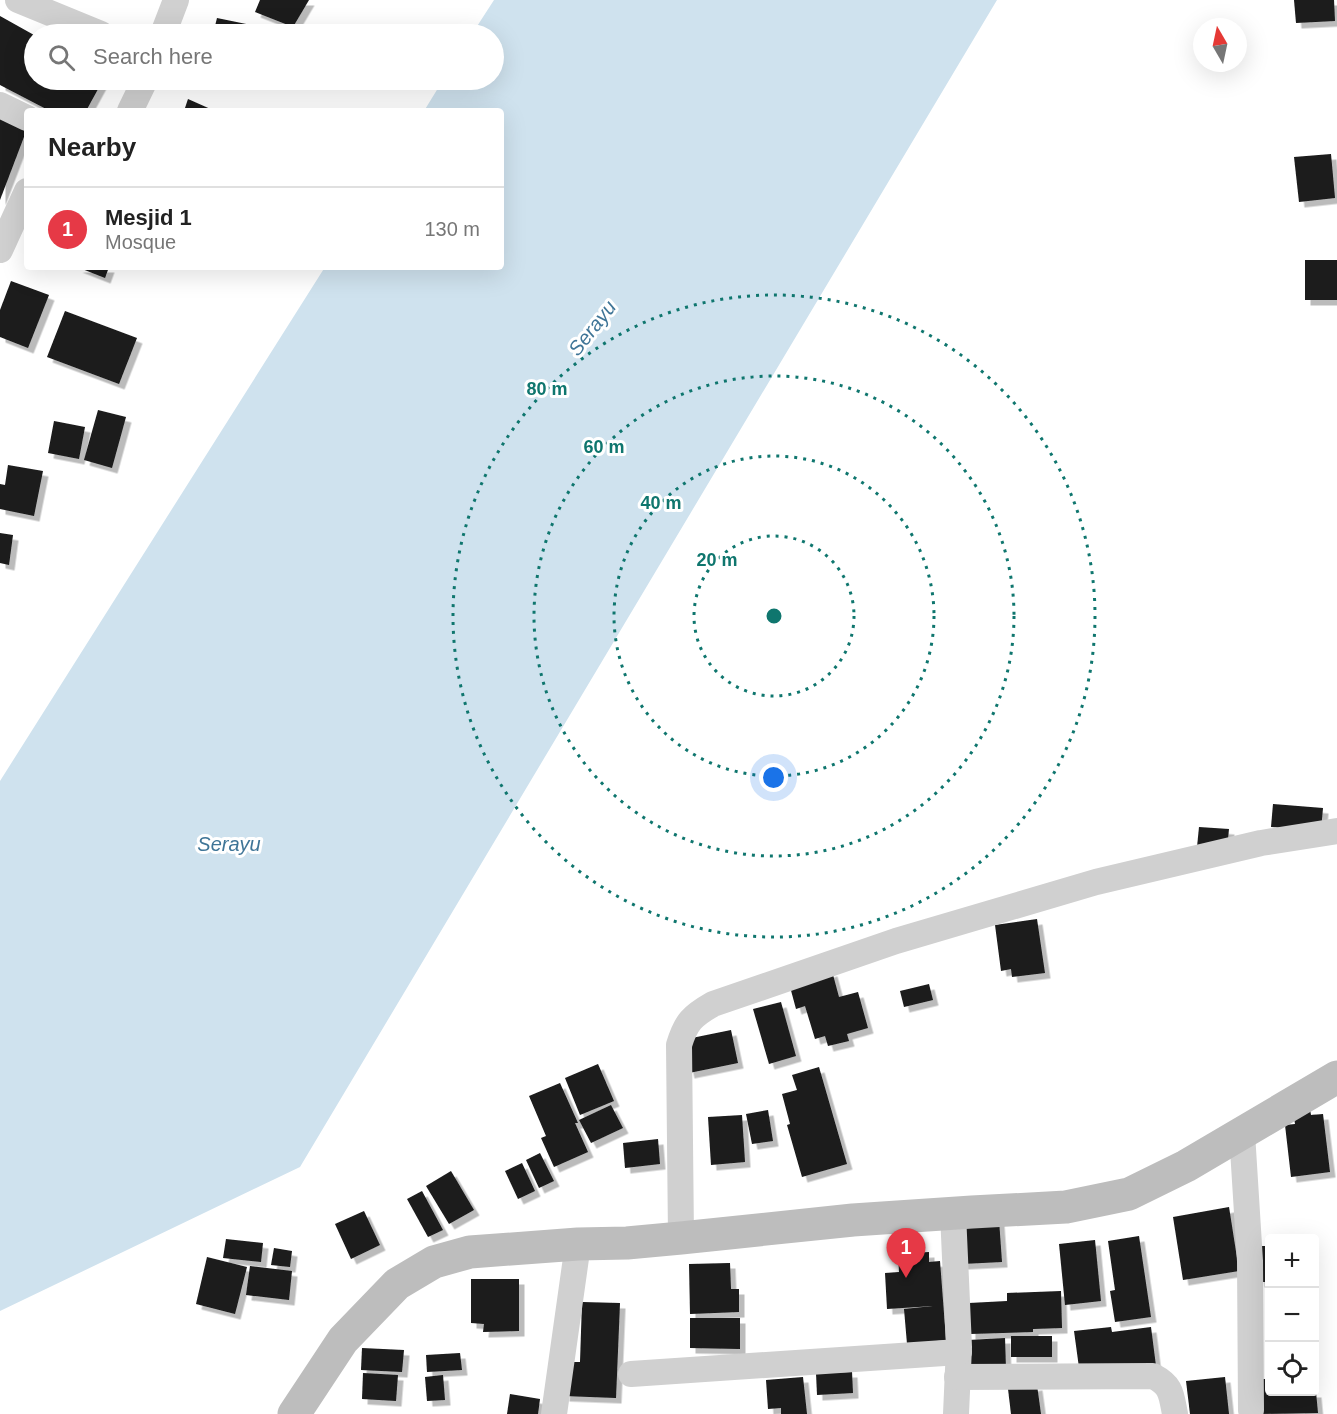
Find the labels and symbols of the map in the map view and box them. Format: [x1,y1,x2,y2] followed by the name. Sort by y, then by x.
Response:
[1193,18,1247,72] north arrow
[564,296,620,360] water label: Serayu
[526,379,568,399] text: 80 m
[583,437,625,457] text: 60 m
[640,493,682,513] text: 40 m
[696,550,738,570] text: 20 m
[764,606,784,626] centre of rings
[759,763,788,792] your location
[197,833,261,855] water label: Serayu
[886,1228,926,1278] pin: 1

